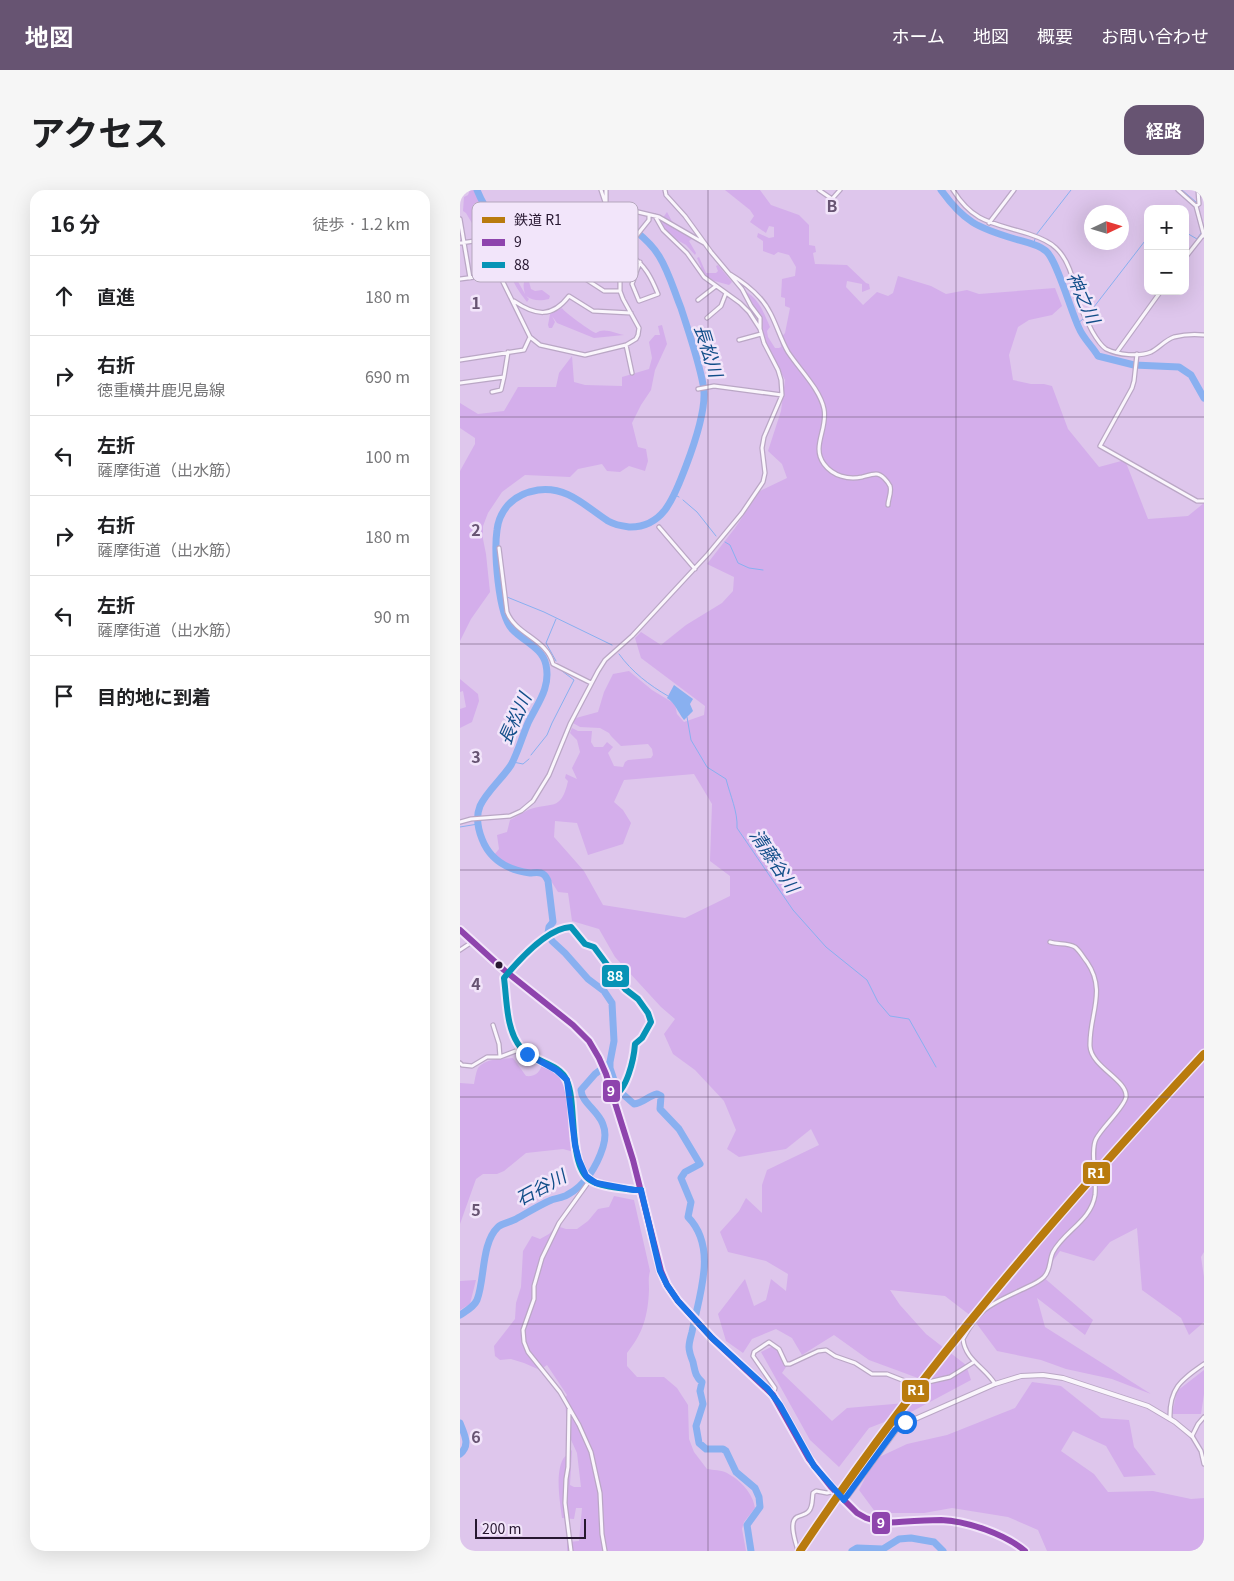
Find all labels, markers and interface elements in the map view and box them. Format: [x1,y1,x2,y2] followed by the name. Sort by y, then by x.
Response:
[25,18,73,53] text: 地図
[892,22,945,48] text: ホーム
[973,22,1009,48] text: 地図
[1037,22,1073,48] text: 概要
[1101,22,1209,48] text: お問い合わせ
[30,105,168,156] text: アクセス
[1124,105,1204,155] button: 経路
[827,193,838,217] text: B
[472,202,638,282] legend
[1084,205,1129,250] north arrow
[1144,205,1189,295] map controls
[1144,205,1189,250] button: +
[50,208,101,238] text: 16 分
[514,209,562,229] text: 鉄道 R1
[312,211,410,235] text: 徒歩 · 1.2 km
[514,231,522,251] text: 9
[1144,250,1189,295] button: −
[514,254,530,274] text: 88
[1062,267,1108,329] water label: 神之川
[50,282,78,310] icon: ahead
[97,282,135,309] text: 直進
[365,284,410,308] text: 180 m
[471,290,481,314] text: 1
[690,321,731,382] water label: 長松川
[97,350,135,377] text: 右折
[50,362,78,390] icon: right
[365,364,410,388] text: 690 m
[97,377,225,401] text: 徳重横井鹿児島線
[97,430,135,457] text: 左折
[50,442,78,470] icon: left
[365,444,410,468] text: 100 m
[97,457,241,481] text: 薩摩街道（出水筋）
[97,510,135,537] text: 右折
[471,517,481,541] text: 2
[50,522,78,550] icon: right
[365,524,410,548] text: 180 m
[97,537,241,561] text: 薩摩街道（出水筋）
[97,590,135,617] text: 左折
[50,602,78,630] icon: left
[374,604,410,628] text: 90 m
[97,617,241,641] text: 薩摩街道（出水筋）
[50,682,78,710] icon: arrive
[97,682,211,709] text: 目的地に到着
[490,686,537,748] water label: 長松川
[471,744,481,768] text: 3
[745,823,808,899] water label: 清藤谷川
[494,960,504,970] unlabelled marker
[601,964,630,988] line badge: 88
[607,965,623,985] text: 88
[471,971,481,995] text: 4
[516,1043,539,1066] route end
[602,1079,621,1103] line badge: 9
[607,1080,615,1100] text: 9
[510,1161,572,1210] water label: 石谷川
[1082,1161,1111,1185] line badge: R1
[1087,1162,1105,1182] text: R1
[471,1197,481,1221] text: 5
[901,1379,930,1403] line badge: R1
[907,1379,925,1399] text: R1
[894,1411,917,1434] route start
[471,1424,481,1448] text: 6
[871,1511,891,1535] line badge: 9
[877,1512,885,1532] text: 9
[475,1516,586,1539] scale bar
[482,1518,521,1538] text: 200 m

